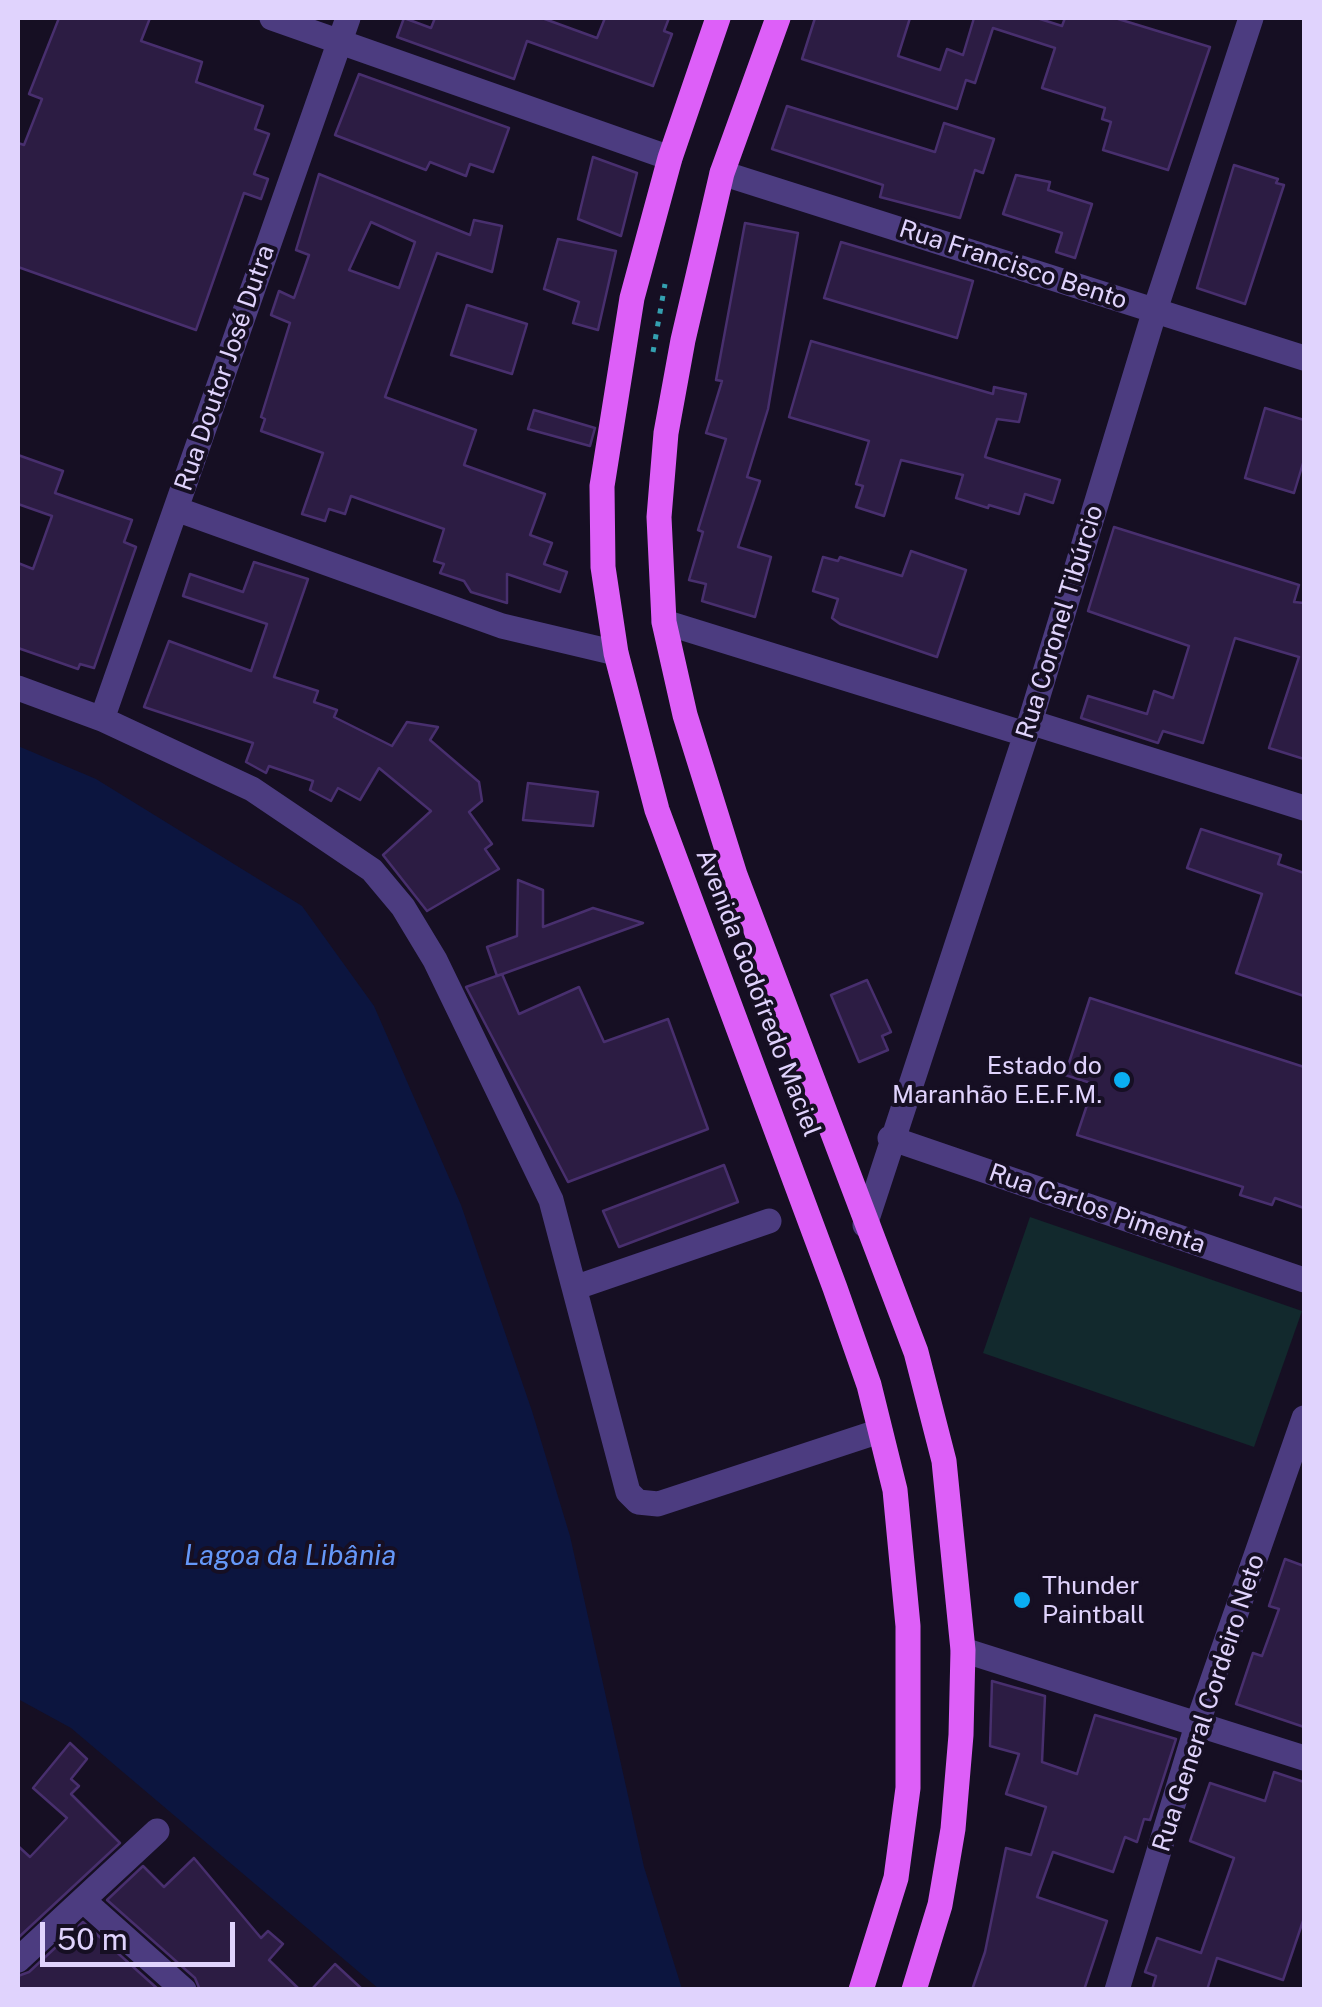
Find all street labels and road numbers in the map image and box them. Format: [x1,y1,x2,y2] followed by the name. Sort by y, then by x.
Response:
[895,214,1131,316] street label: Rua Francisco Bento
[169,241,281,495] street label: Rua Doutor José Dutra
[1010,502,1110,742] street label: Rua Coronel Tibúrcio
[689,845,827,1141] street label: Avenida Godofredo Maciel
[985,1158,1209,1260] street label: Rua Carlos Pimenta
[1147,1551,1271,1855] street label: Rua General Cordeiro Neto

